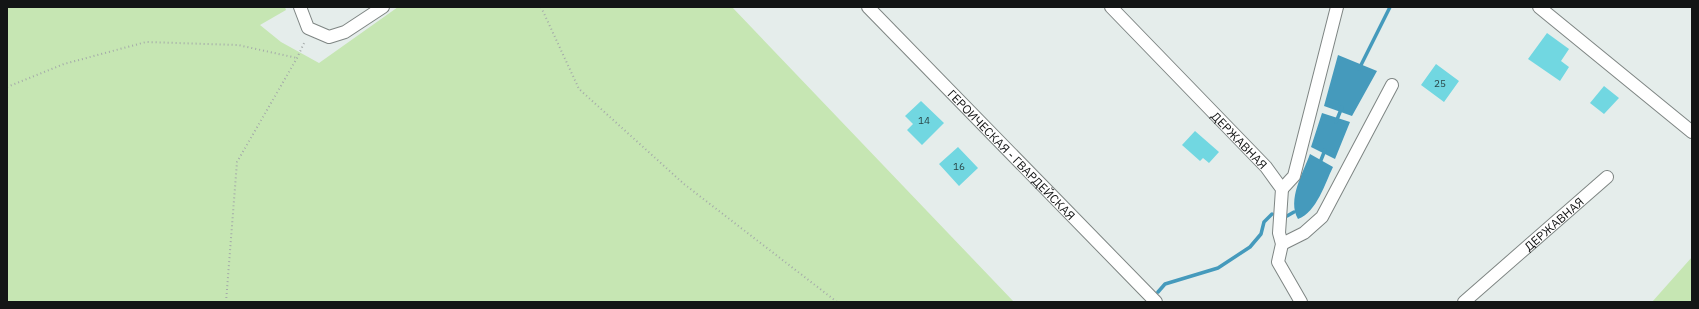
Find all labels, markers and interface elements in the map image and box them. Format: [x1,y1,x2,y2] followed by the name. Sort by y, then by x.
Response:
[1434,77,1446,90] house number: 25
[945,86,1079,223] street label: ГЕРОИЧЕСКАЯ - ГВАРДЕЙСКАЯ
[1209,108,1271,172] street label: ДЕРЖАВНАЯ
[918,114,930,127] house number: 14
[953,160,965,173] house number: 16
[1521,194,1586,254] street label: ДЕРЖАВНАЯ

